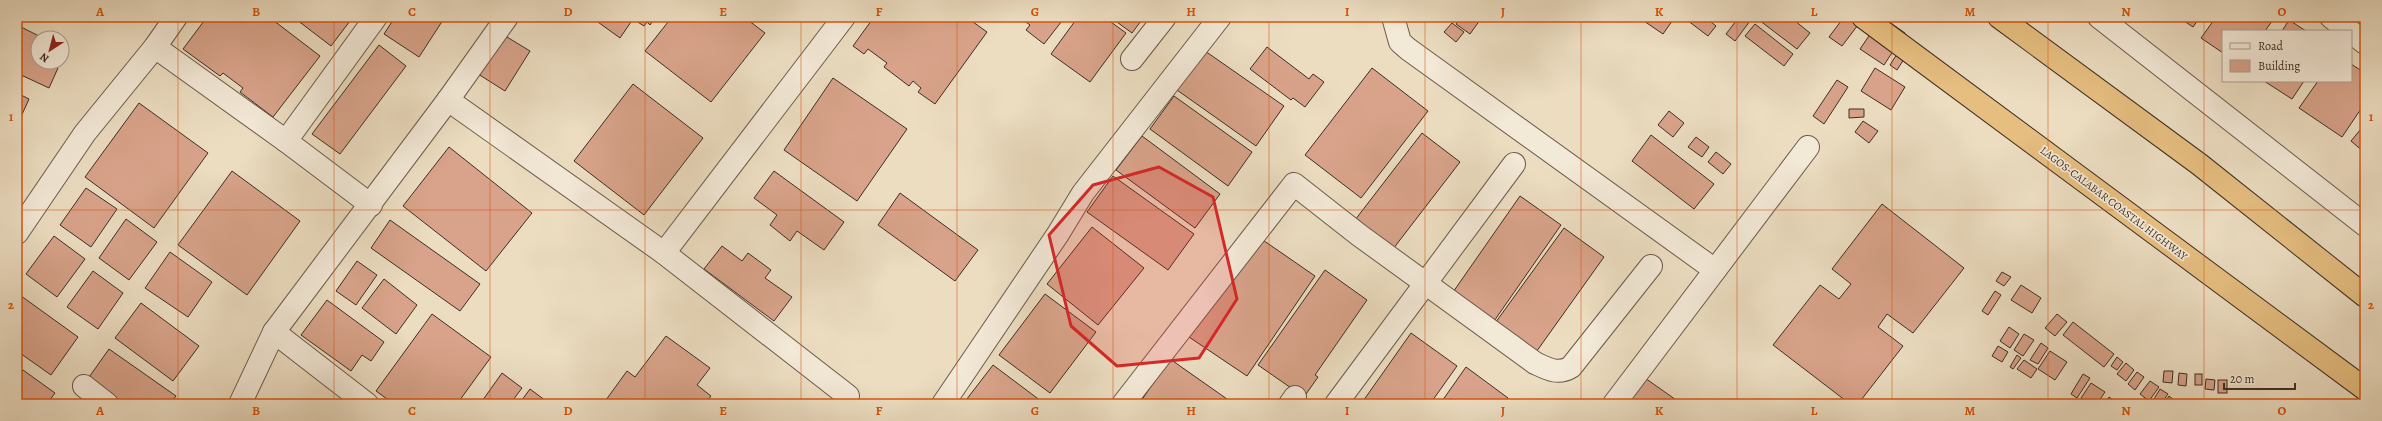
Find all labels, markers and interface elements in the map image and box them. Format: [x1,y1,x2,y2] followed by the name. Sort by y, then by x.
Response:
[95,3,105,20] text: A
[252,3,260,20] text: B
[408,3,416,20] text: C
[563,3,573,20] text: D
[719,3,727,20] text: E
[876,3,883,20] text: F
[1031,3,1039,20] text: G
[1186,3,1196,20] text: H
[1345,3,1350,20] text: I
[1501,3,1505,20] text: J
[1655,3,1664,20] text: K
[1811,3,1818,20] text: L
[1965,3,1976,20] text: M
[2121,3,2131,20] text: N
[2278,3,2287,20] text: O
[30,30,70,70] north arrow
[2222,30,2352,82] legend
[2258,38,2284,54] text: Road
[37,49,52,66] text: N
[2258,58,2300,74] text: Building
[9,108,14,125] text: 1
[2369,108,2374,125] text: 1
[2037,143,2191,264] street label: LAGOS-CALABAR COASTAL HIGHWAY
[8,296,15,313] text: 2
[2368,296,2375,313] text: 2
[2224,365,2295,391] scale bar
[2230,371,2254,387] text: 20 m
[95,402,105,419] text: A
[252,402,260,419] text: B
[408,402,416,419] text: C
[563,402,573,419] text: D
[719,402,727,419] text: E
[876,402,883,419] text: F
[1031,402,1039,419] text: G
[1186,402,1196,419] text: H
[1345,402,1350,419] text: I
[1501,402,1505,419] text: J
[1655,402,1664,419] text: K
[1811,402,1818,419] text: L
[1965,402,1976,419] text: M
[2121,402,2131,419] text: N
[2278,402,2287,419] text: O

